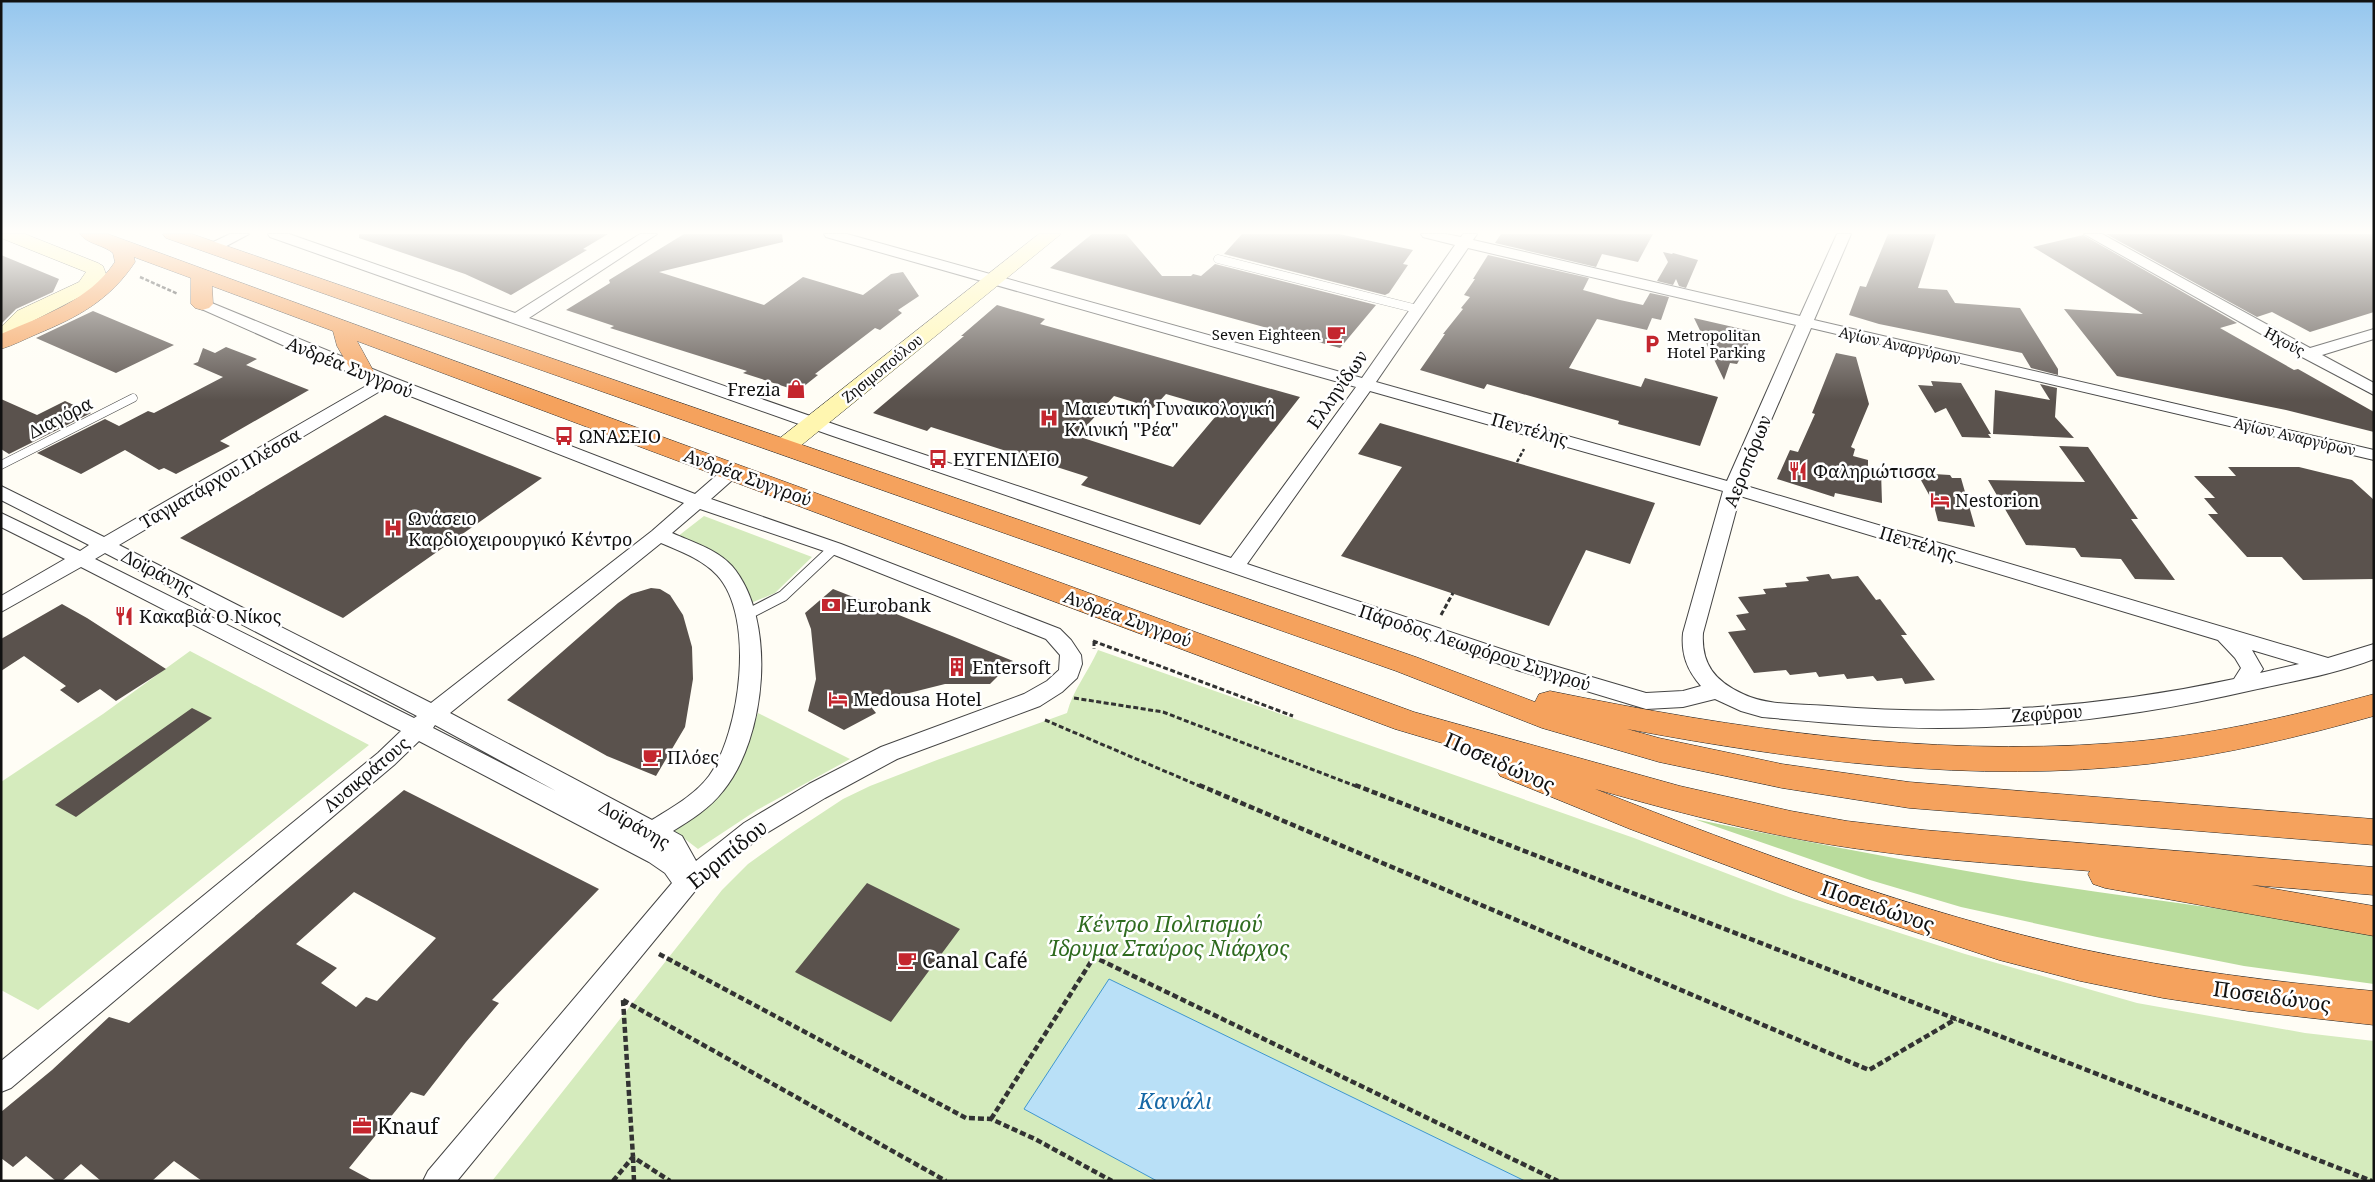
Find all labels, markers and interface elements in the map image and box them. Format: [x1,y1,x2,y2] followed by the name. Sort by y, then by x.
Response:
[1837,321,1963,369] street label: Αγίων Αναργύρων
[2261,322,2309,360] street label: Ηχούς
[1325,323,1347,345] cafe icon: Seven Eighteen
[1212,324,1321,344] place label: Seven Eighteen
[1667,325,1765,362] place label: Metropolitan Hotel Parking
[837,329,927,407] street label: Ζησιμοπούλου
[283,331,417,403] street label: Ανδρέα Συγγρού
[1641,333,1663,355] parking icon: Metropolitan Hotel Parking
[1301,345,1373,433] street label: Ελληνίδων
[727,377,781,401] place label: Frezia
[785,378,807,400] shop icon: Frezia
[24,390,97,443] street label: Διαγόρα
[1064,396,1275,441] place label: Μαιευτική Γυναικολογική Κλινική "Ρέα"
[1038,407,1060,429] hospital icon: Μαιευτική Γυναικολογική Κλινική "Ρέα"
[1489,407,1572,452] street label: Πεντέλης
[1718,411,1776,511] street label: Αεροπόρων
[2232,412,2358,460] street label: Αγίων Αναργύρων
[135,422,305,534] street label: Ταγματάρχου Πλέσσα
[579,424,661,448] place label: ΩΝΑΣΕΙΟ
[553,425,575,447] bus stop icon: ΩΝΑΣΕΙΟ
[681,443,815,511] street label: Ανδρέα Συγγρού
[953,447,1060,471] place label: ΕΥΓΕΝΙΔΕΙΟ
[927,448,949,470] bus stop icon: ΕΥΓΕΝΙΔΕΙΟ
[1813,459,1937,483] place label: Φαληριώτισσα
[1787,460,1809,482] restaurant icon: Φαληριώτισσα
[1955,488,2040,512] place label: Nestorion
[1929,489,1951,511] hotel icon: Nestorion
[408,506,632,551] place label: Ωνάσειο Καρδιοχειρουργικό Κέντρο
[382,517,404,539] hospital icon: Ωνάσειο Καρδιοχειρουργικό Κέντρο
[1877,520,1960,566] street label: Πεντέλης
[118,544,198,601] street label: Δοϊράνης
[1061,584,1195,652] street label: Ανδρέα Συγγρού
[846,593,931,617] place label: Eurobank
[820,594,842,616] bank icon: Eurobank
[1356,598,1594,696] street label: Πάροδος Λεωφόρου Συγγρού
[139,604,282,628] place label: Κακαβιά Ο Νίκος
[113,605,135,627] restaurant icon: Κακαβιά Ο Νίκος
[972,655,1051,679] place label: Entersoft
[946,656,968,678] building icon: Entersoft
[853,687,982,711] place label: Medousa Hotel
[827,688,849,710] hotel icon: Medousa Hotel
[2011,699,2083,727] street label: Ζεφύρου
[1440,725,1560,799] street label: Ποσειδώνος
[318,731,414,817] street label: Λυσικράτους
[667,745,719,769] place label: Πλόες
[641,746,663,768] cafe icon: Πλόες
[595,794,675,854] street label: Δοϊράνης
[681,813,773,895] street label: Ευριπίδου
[1817,873,1939,939] street label: Ποσειδώνος
[1049,910,1290,962] park label: Κέντρο Πολιτισμού Ίδρυμα Σταύρος Νιάρχος
[922,946,1028,974] place label: Canal Café
[896,949,918,971] cafe icon: Canal Café
[2211,974,2333,1018] street label: Ποσειδώνος
[1137,1085,1212,1115] water label: Κανάλι
[377,1112,440,1140] place label: Knauf
[351,1115,373,1137] office icon: Knauf

